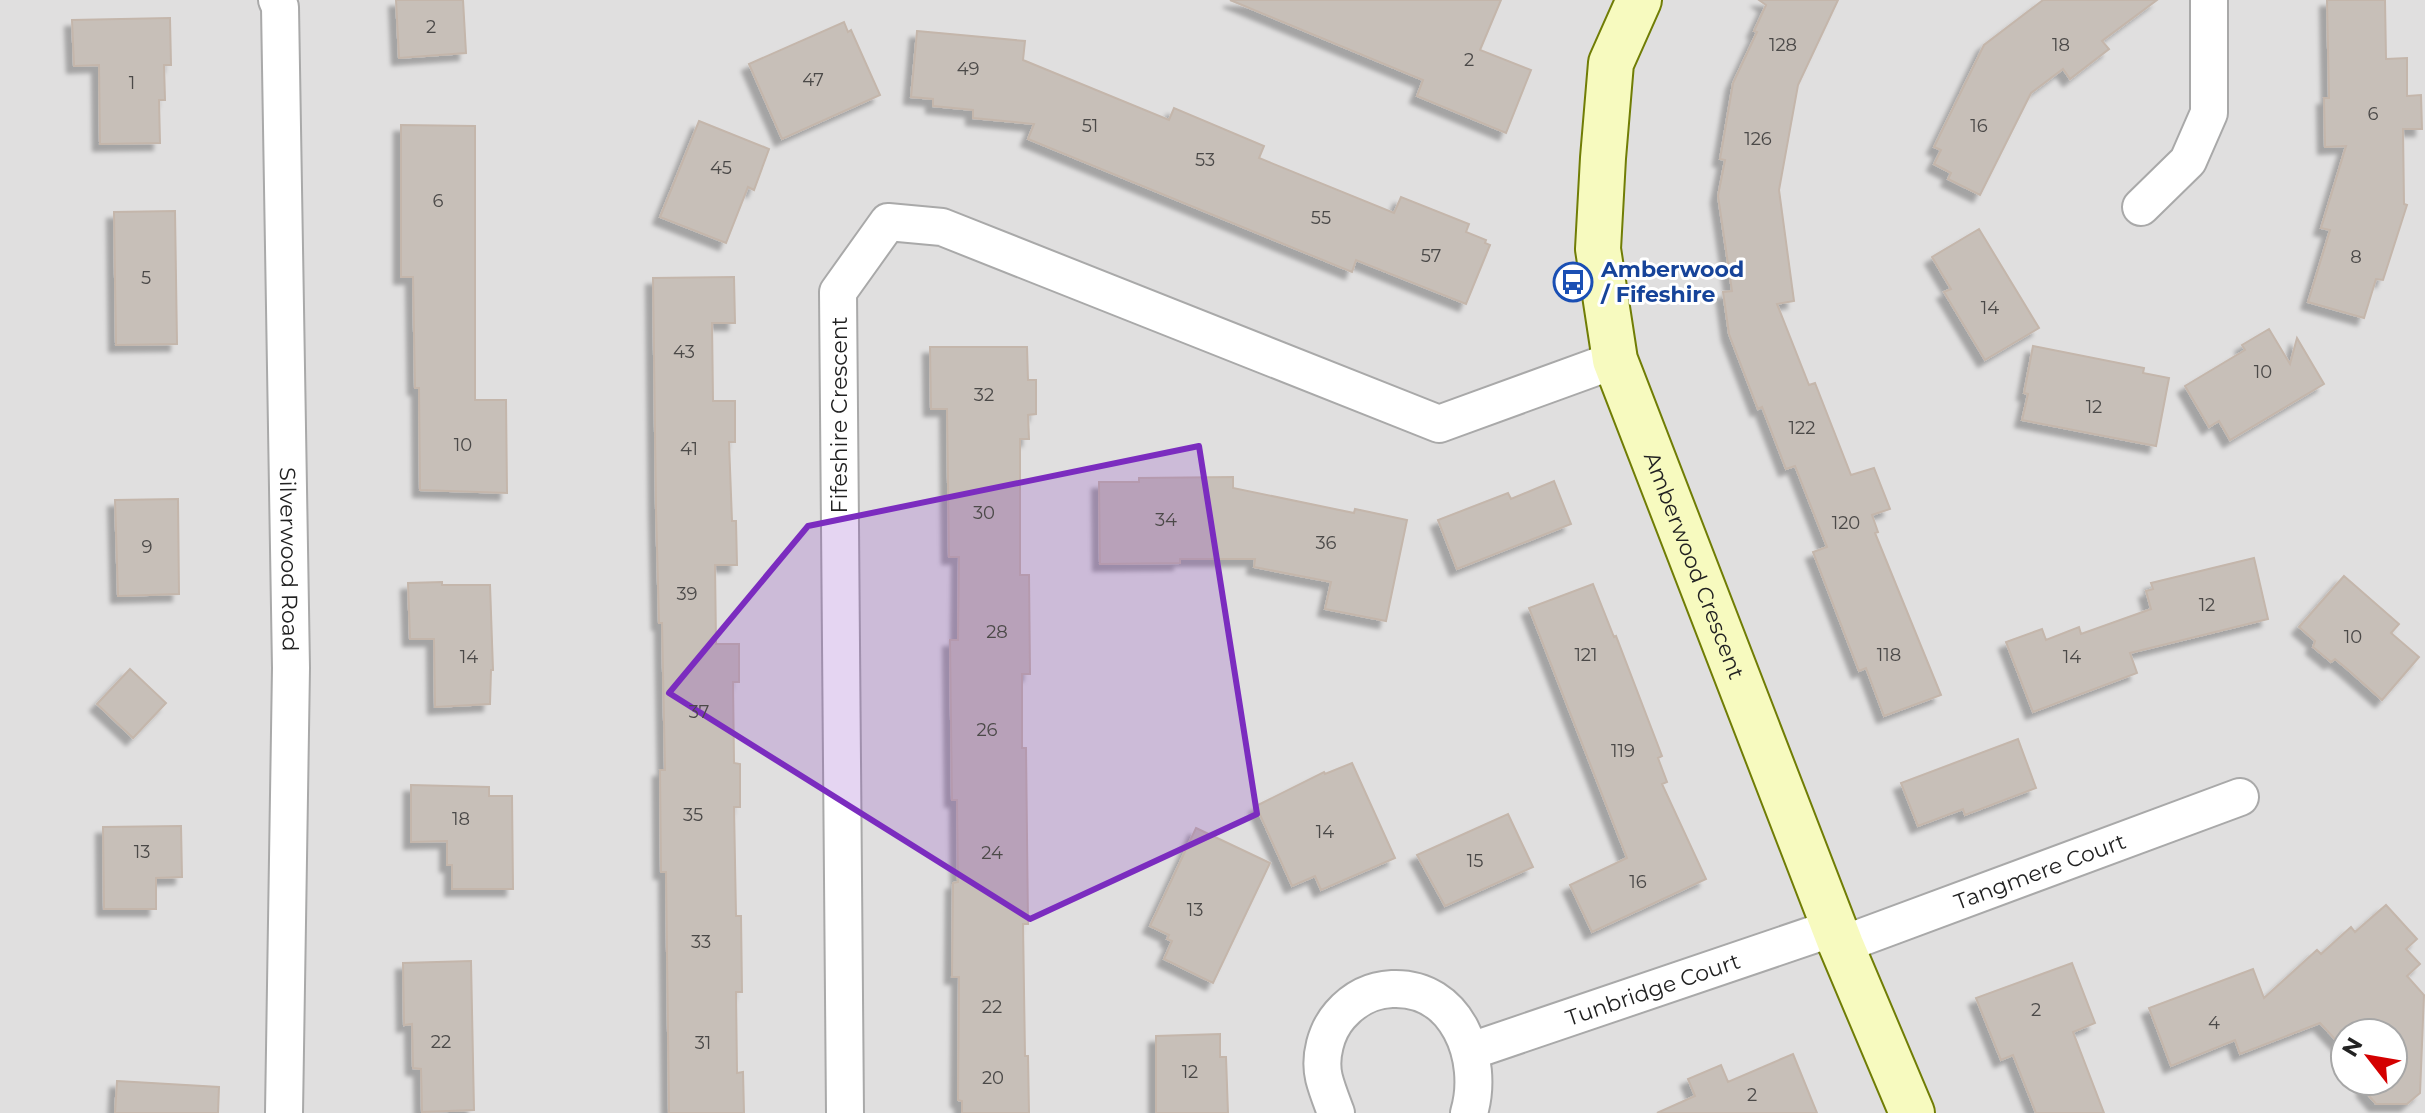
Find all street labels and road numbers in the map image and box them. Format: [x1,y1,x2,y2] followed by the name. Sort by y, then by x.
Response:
[826,316,853,513] street label: Fifeshire Crescent
[1638,448,1750,683] street label: Amberwood Crescent
[274,467,304,652] street label: Silverwood Road
[1950,828,2130,916] street label: Tangmere Court
[1562,948,1744,1032] street label: Tunbridge Court

